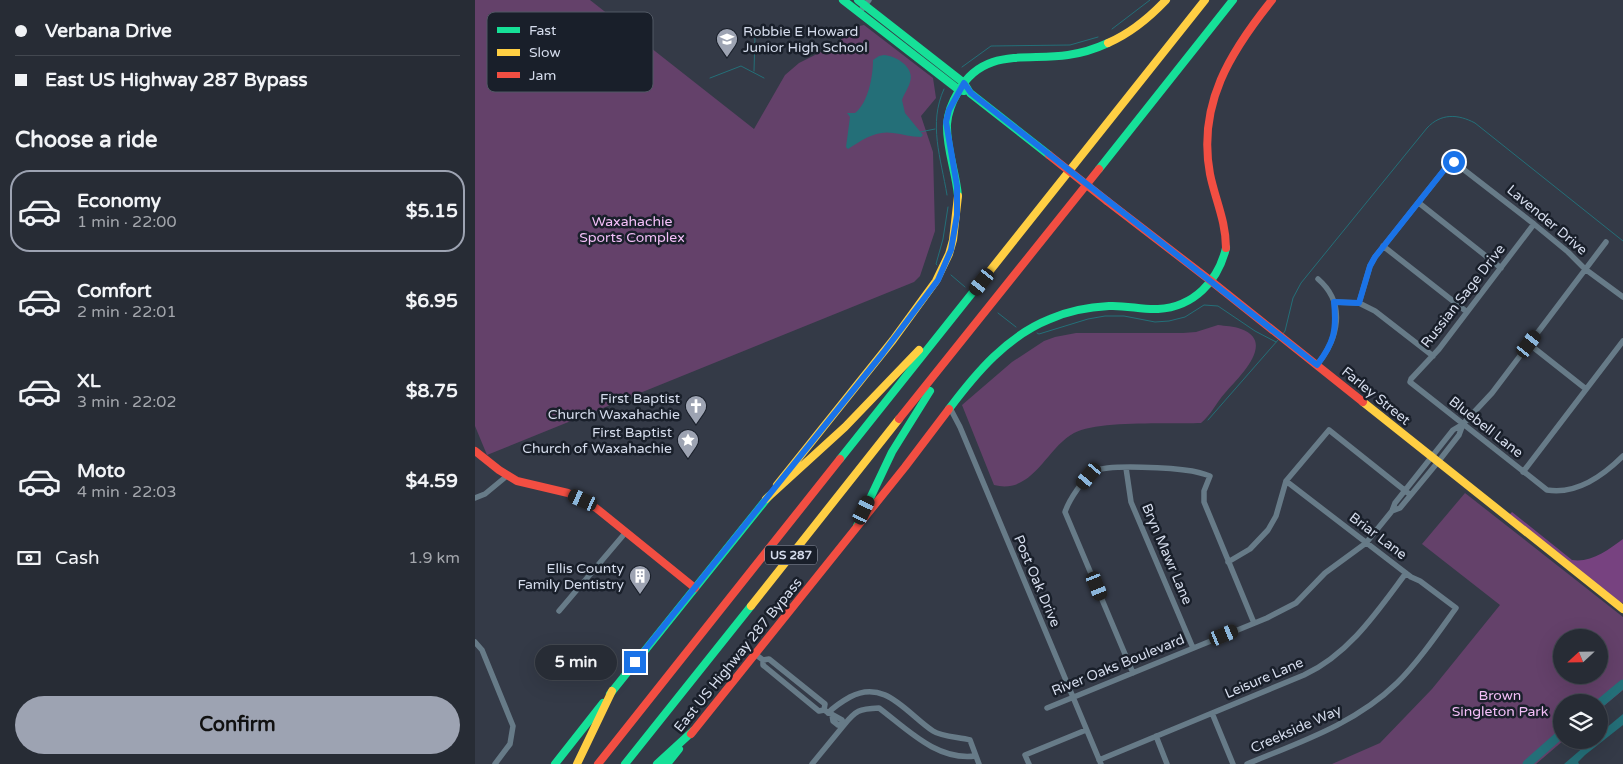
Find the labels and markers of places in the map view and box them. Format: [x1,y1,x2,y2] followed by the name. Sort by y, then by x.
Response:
[743,23,868,56] place label: Robbie E Howard Junior High School
[715,27,739,58] school or university icon: Robbie E Howard Junior High School
[548,390,681,423] place label: First Baptist Church Waxahachie
[684,394,708,425] church icon: First Baptist Church Waxahachie
[522,424,673,457] place label: First Baptist Church of Waxahachie
[676,428,700,459] place icon: First Baptist Church of Waxahachie
[517,560,624,593] place label: Ellis County Family Dentistry
[628,564,652,595] building icon: Ellis County Family Dentistry

